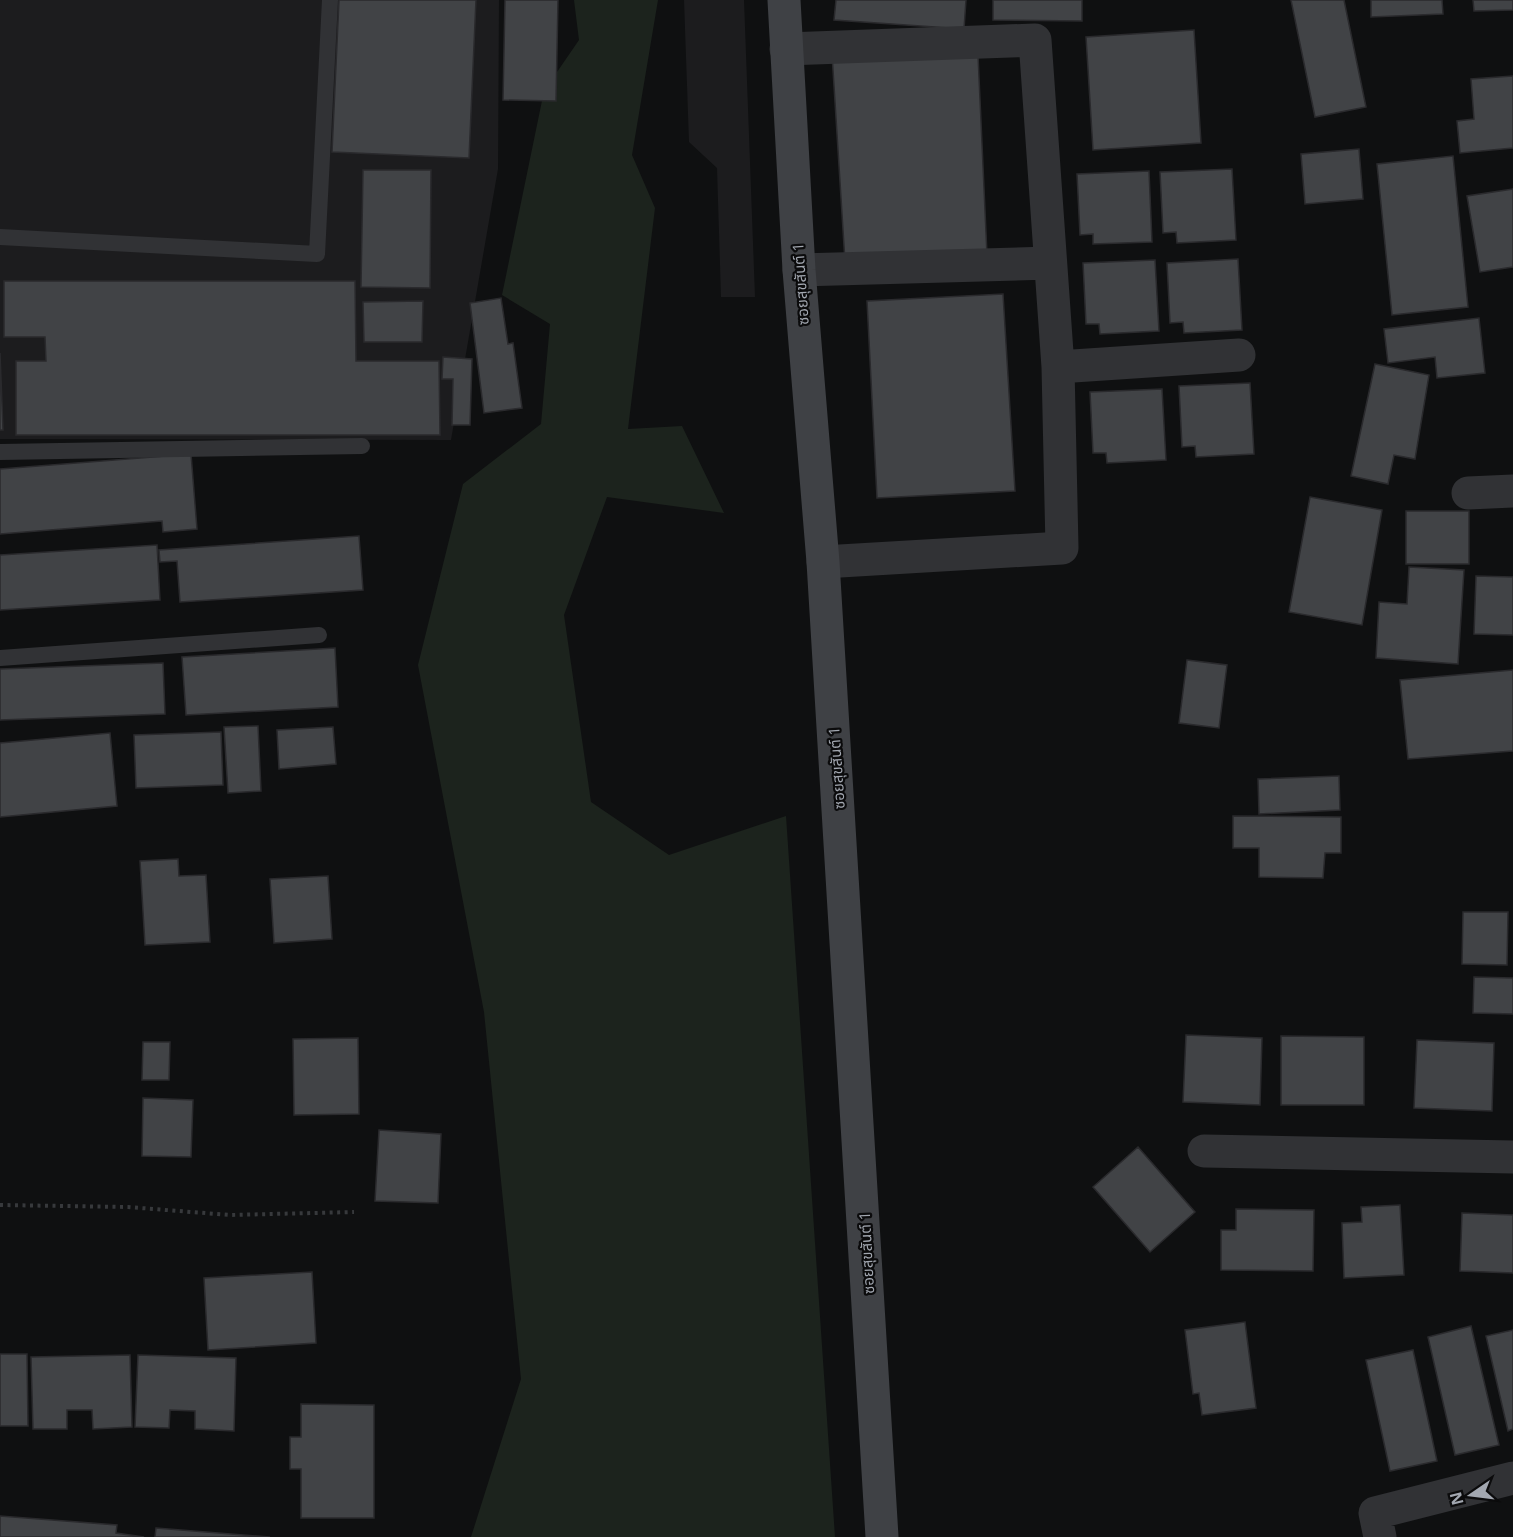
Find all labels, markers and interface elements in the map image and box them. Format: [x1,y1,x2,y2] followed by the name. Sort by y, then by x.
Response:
[787,242,813,326] street label: ซอยสุขสันต์ 1
[823,726,849,810] street label: ซอยสุขสันต์ 1
[854,1211,878,1295] street label: ซอยสุขสันต์ 1
[1441,1465,1501,1525] north arrow
[1444,1490,1469,1508] text: N

